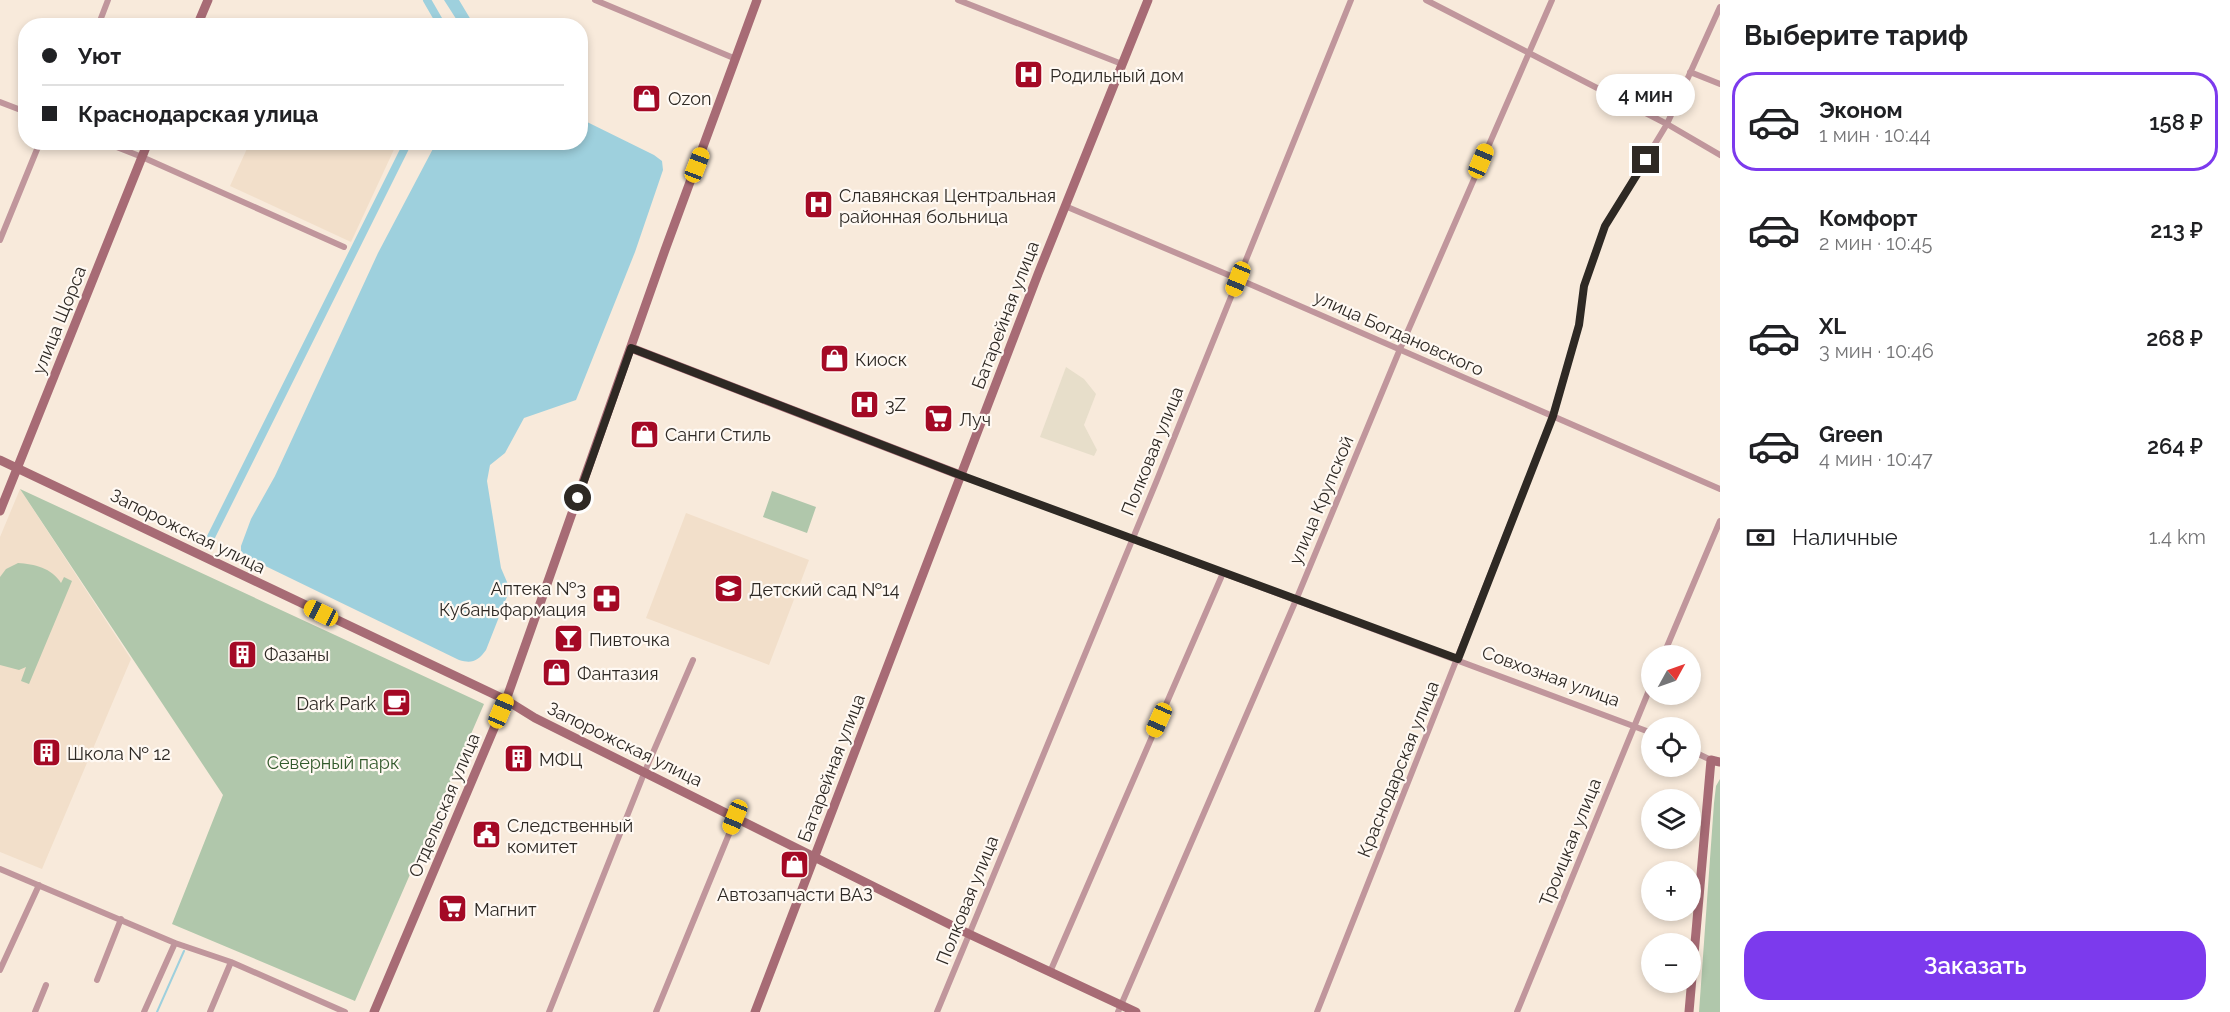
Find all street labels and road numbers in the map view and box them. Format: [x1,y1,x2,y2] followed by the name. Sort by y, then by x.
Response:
[967,238,1043,392] street label: Батарейная улица
[28,263,90,377] street label: улица Щорса
[1311,286,1487,380] street label: улица Богдановского
[1117,383,1187,519] street label: Полковая улица
[1284,432,1358,568] street label: улица Крупской
[107,484,269,578] street label: Запорожская улица
[1479,641,1623,711] street label: Совхозная улица
[1353,678,1443,860] street label: Краснодарская улица
[793,691,869,845] street label: Батарейная улица
[544,697,706,791] street label: Запорожская улица
[404,730,484,880] street label: Отдельская улица
[1535,775,1605,909] street label: Троицкая улица
[932,832,1002,968] street label: Полковая улица

